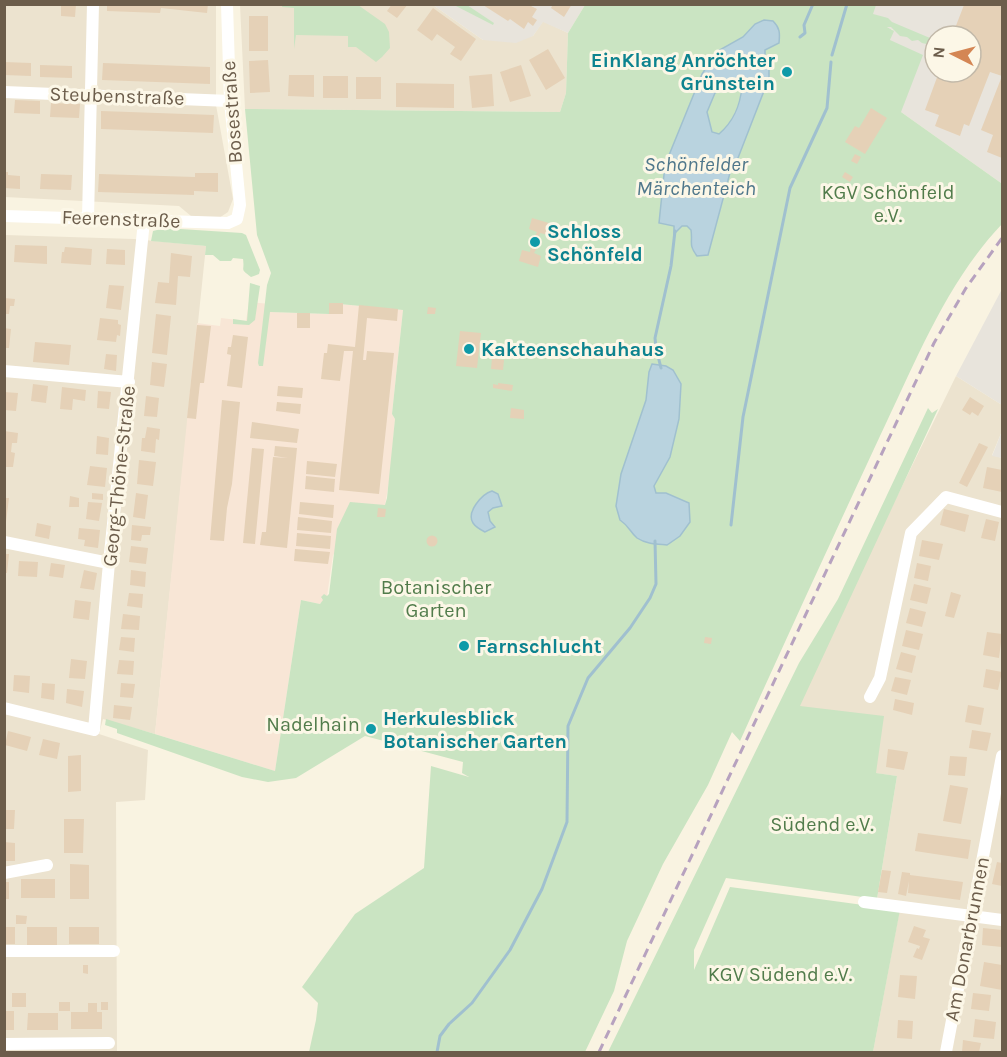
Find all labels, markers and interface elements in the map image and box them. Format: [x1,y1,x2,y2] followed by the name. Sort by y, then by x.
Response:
[923,24,983,84] north arrow
[929,46,949,59] text: N
[591,49,775,95] place label: EinKlang Anröchter Grünstein
[217,60,247,164] street label: Bosestraße
[780,65,794,79] marker: EinKlang Anröchter Grünstein
[49,82,185,110] street label: Steubenstraße
[636,152,756,200] water label: Schönfelder Märchenteich
[821,181,955,227] park label: KGV Schönfeld e.V.
[61,205,181,233] street label: Feerenstraße
[547,220,643,266] place label: Schloss Schönfeld
[528,235,542,249] marker: Schloss Schönfeld
[481,338,664,361] place label: Kakteenschauhaus
[462,342,476,356] marker: Kakteenschauhaus
[98,384,140,568] street label: Georg-Thöne-Straße
[381,576,492,622] park label: Botanischer Garten
[476,635,602,658] place label: Farnschlucht
[457,639,471,653] marker: Farnschlucht
[383,707,567,753] place label: Herkulesblick Botanischer Garten
[266,713,360,736] park label: Nadelhain
[364,722,378,736] marker: Herkulesblick Botanischer Garten
[770,813,874,836] park label: Südend e.V.
[940,855,994,1023] street label: Am Donarbrunnen
[708,963,852,986] park label: KGV Südend e.V.

